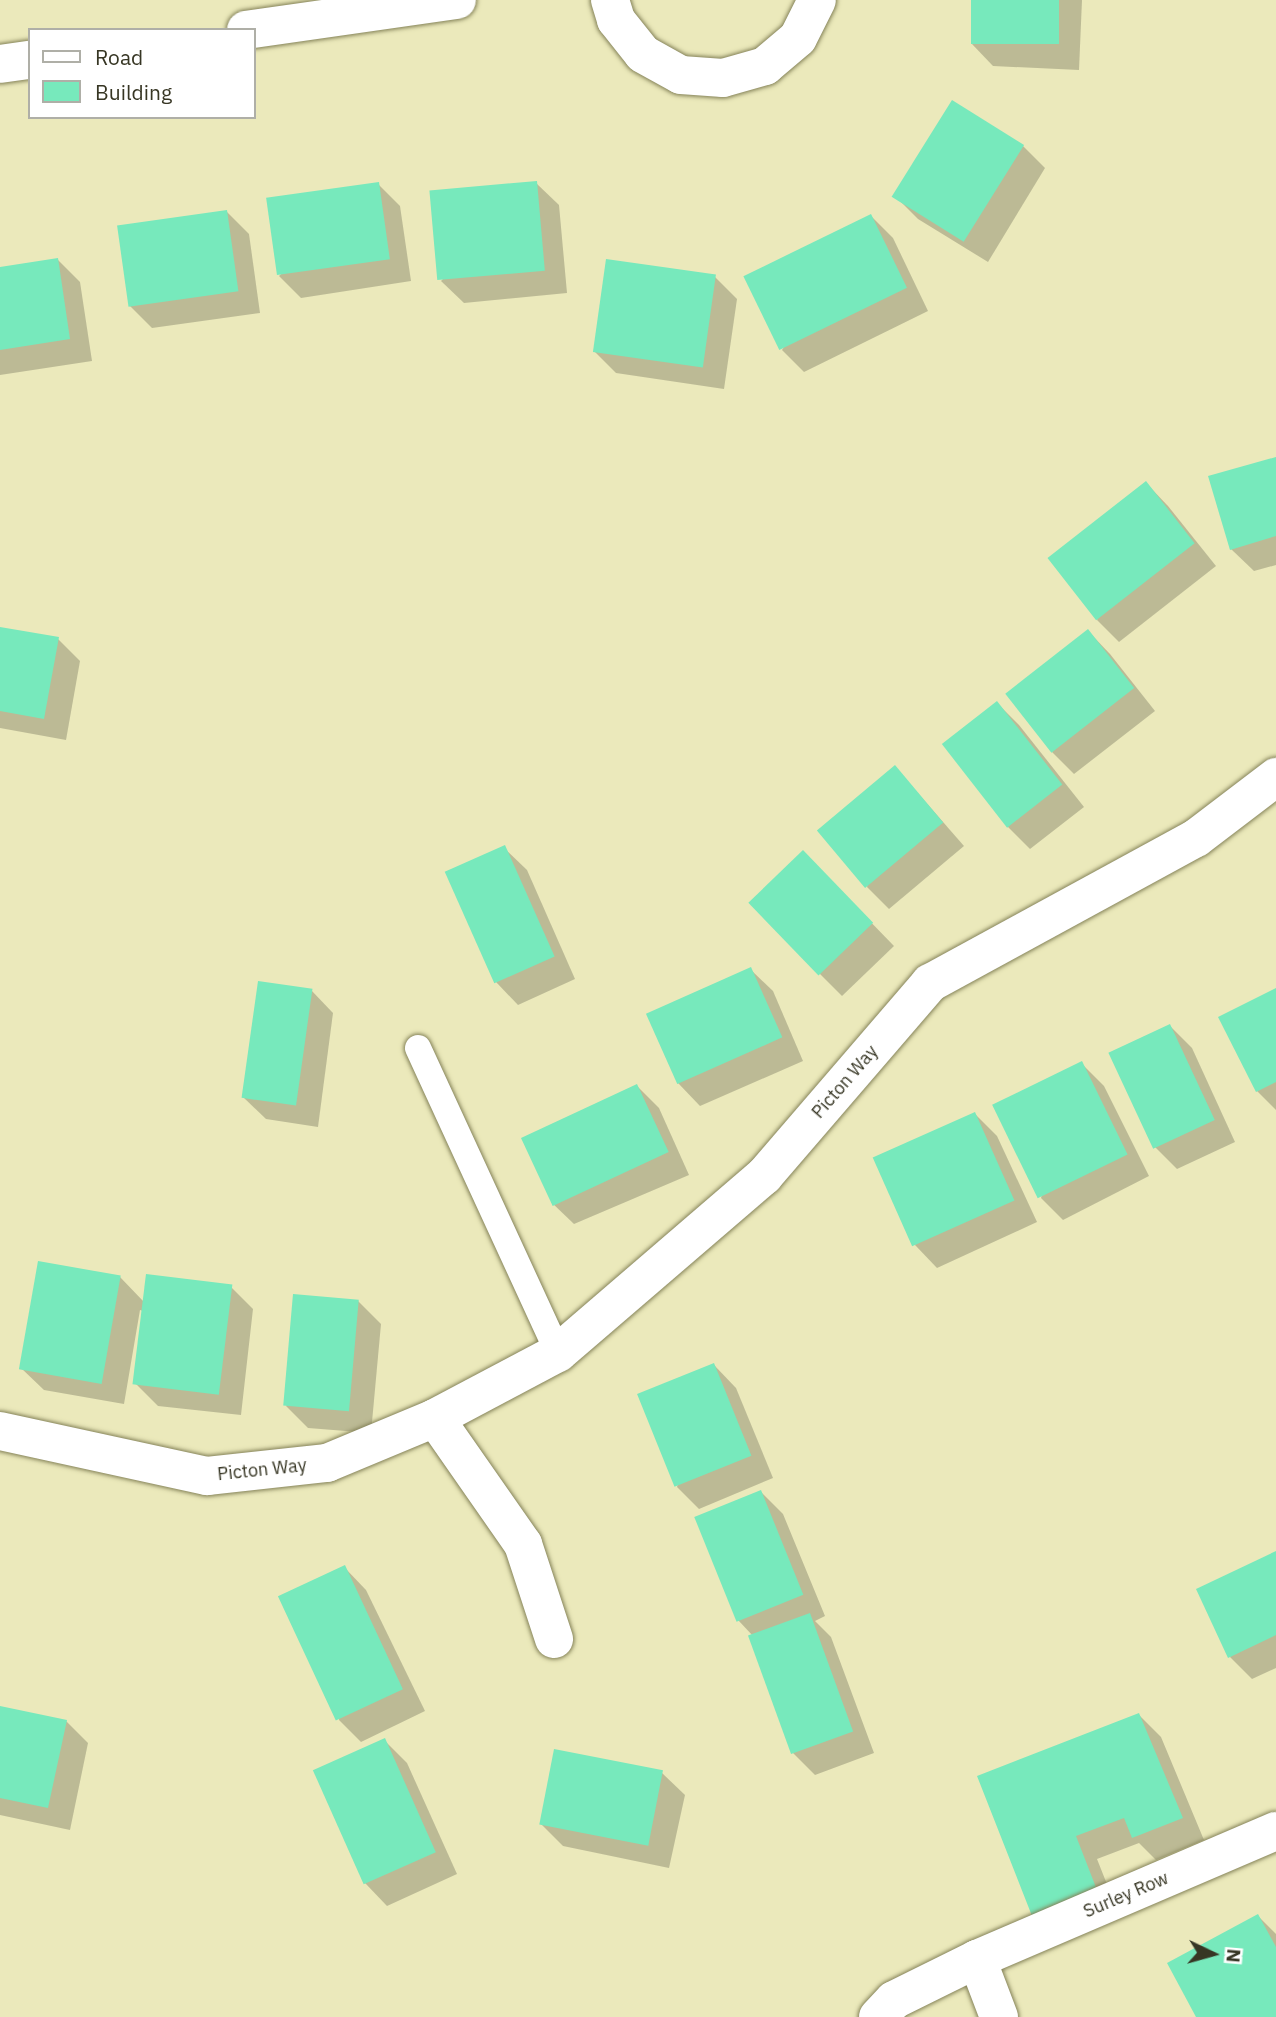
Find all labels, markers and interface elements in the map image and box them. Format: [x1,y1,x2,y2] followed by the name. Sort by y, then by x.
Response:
[28,28,256,119] legend
[95,43,143,71] text: Road
[95,78,172,106] text: Building
[807,1041,883,1123] street label: Picton Way
[216,1455,308,1485] street label: Picton Way
[1080,1867,1172,1923] street label: Surley Row
[1178,1919,1248,1989] north arrow
[1221,1948,1246,1964] text: N

